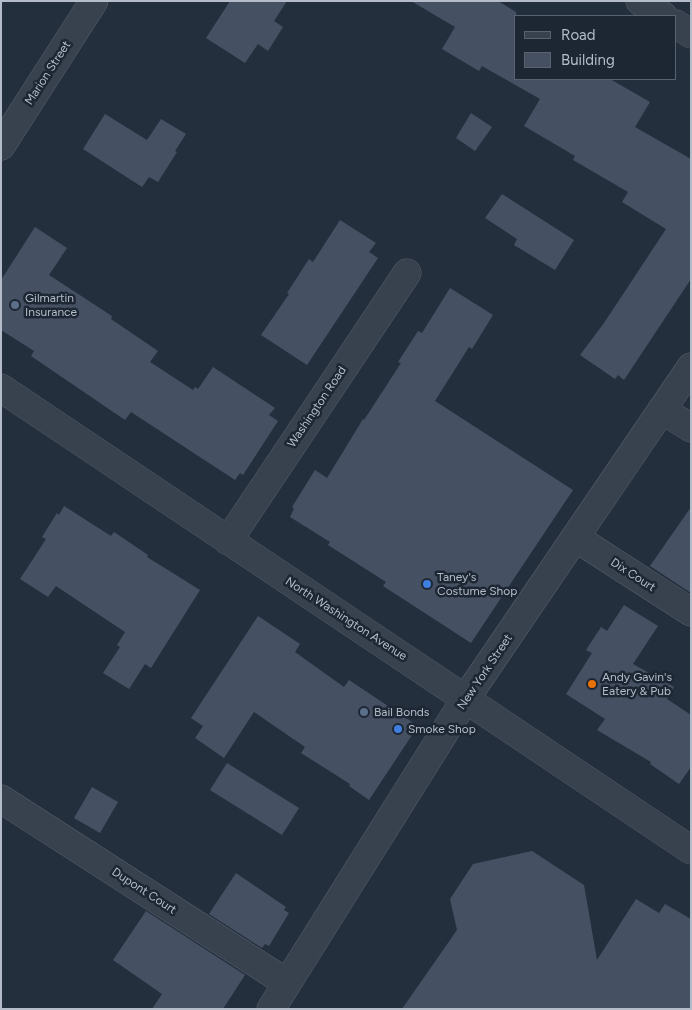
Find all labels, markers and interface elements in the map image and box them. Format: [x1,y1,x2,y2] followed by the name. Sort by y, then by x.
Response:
[514,15,677,80] legend
[561,26,596,44] text: Road
[22,38,74,108] street label: Marion Street
[561,51,615,69] text: Building
[25,291,77,319] place label: Gilmartin Insurance
[9,299,21,311] marker: Gilmartin Insurance
[285,364,349,450] street label: Washington Road
[608,555,658,595] street label: Dix Court
[437,570,517,598] place label: Taney's Costume Shop
[282,574,410,664] street label: North Washington Avenue
[421,578,433,590] marker: Taney's Costume Shop
[454,632,516,712] street label: New York Street
[602,670,672,698] place label: Andy Gavin's Eatery & Pub
[586,678,598,690] marker: Andy Gavin's Eatery & Pub
[374,705,429,719] place label: Bail Bonds
[358,706,370,718] marker: Bail Bonds
[408,722,476,736] place label: Smoke Shop
[392,723,404,735] marker: Smoke Shop
[109,865,179,917] street label: Dupont Court

